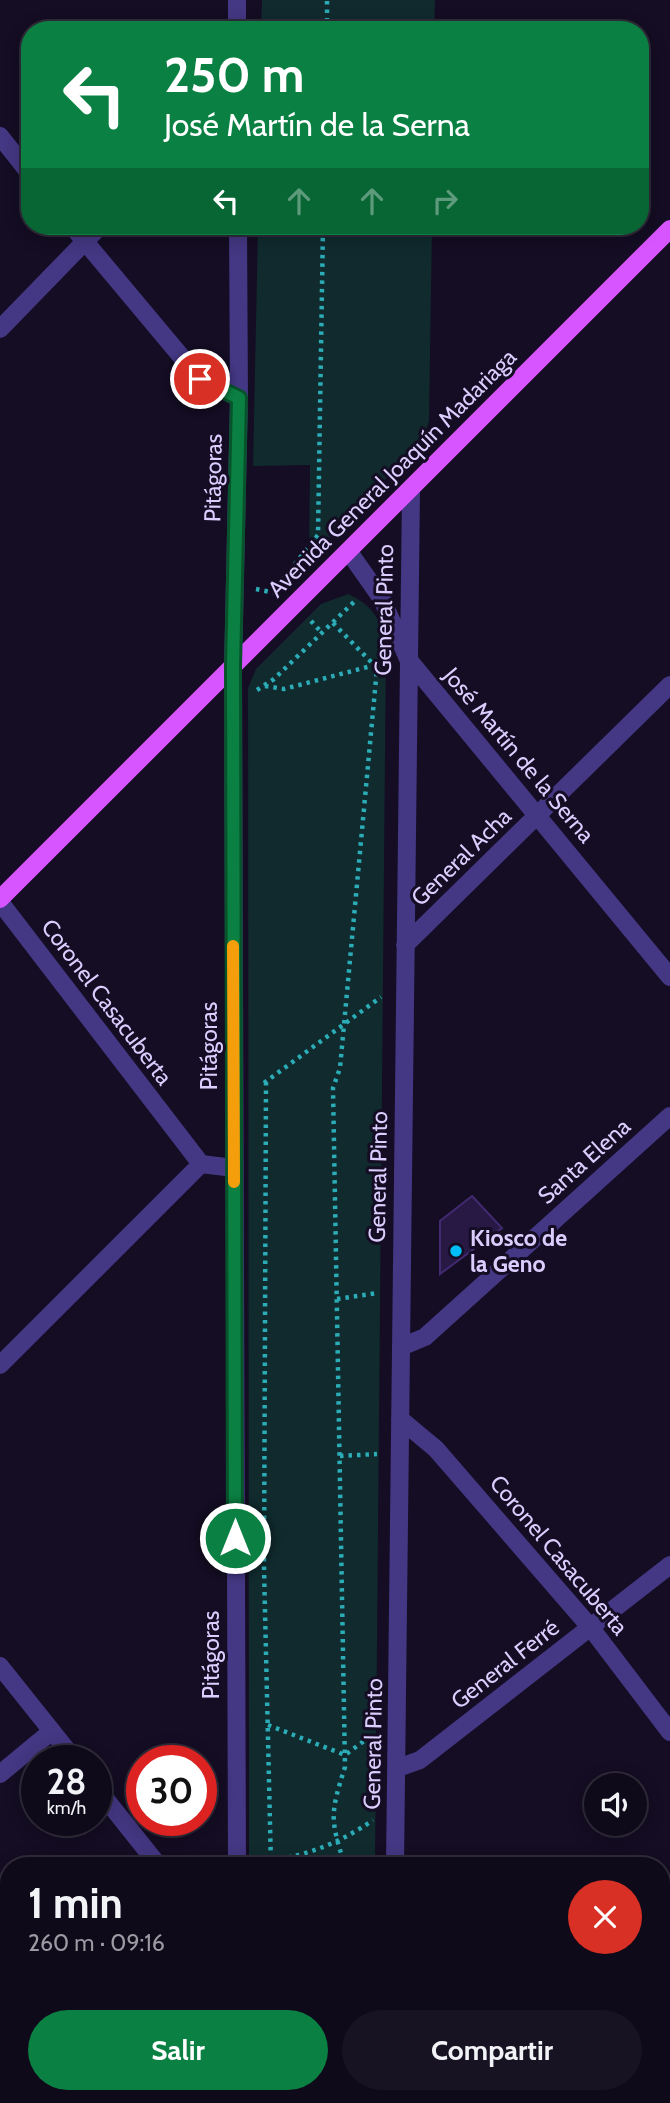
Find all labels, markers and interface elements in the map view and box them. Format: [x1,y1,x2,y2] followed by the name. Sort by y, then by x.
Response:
[164,45,304,104] text: 250 m
[49,49,140,140] icon: left
[164,105,470,144] text: José Martín de la Serna
[207,182,245,220] icon: left
[280,182,318,220] icon: ahead
[353,182,391,220] icon: ahead
[426,182,464,220] icon: right
[262,343,522,603] street label: Avenida General Joaquín Madariaga
[170,349,230,409] pin
[181,360,219,398] icon: arrive
[198,434,228,522] street label: Pitágoras
[369,544,399,676] street label: General Pinto
[437,661,600,848] street label: José Martín de la Serna
[405,802,517,912] street label: General Acha
[36,914,178,1090] street label: Coronel Casacuberta
[195,1002,223,1090] street label: Pitágoras
[363,1111,393,1243] street label: General Pinto
[532,1112,636,1210] street label: Santa Elena
[470,1224,567,1278] place label: Kiosco de la Geno
[448,1243,464,1259] marker: Kiosco de la Geno
[484,1469,634,1641] street label: Coronel Casacuberta
[198,1501,272,1575] position arrow
[197,1611,225,1699] street label: Pitágoras
[445,1613,565,1715] street label: General Ferré
[358,1678,388,1810] street label: General Pinto
[126,1745,217,1836] speed limit sign: 30
[47,1760,86,1803] text: 28
[584,1773,647,1836] map controls
[584,1773,647,1836] button: sound
[47,1797,86,1819] text: km/h
[28,1877,123,1929] text: 1 min
[568,1880,642,1954] button: close
[28,1929,165,1957] text: 260 m · 09:16
[28,2010,328,2090] button: Salir
[342,2010,642,2090] button: Compartir

